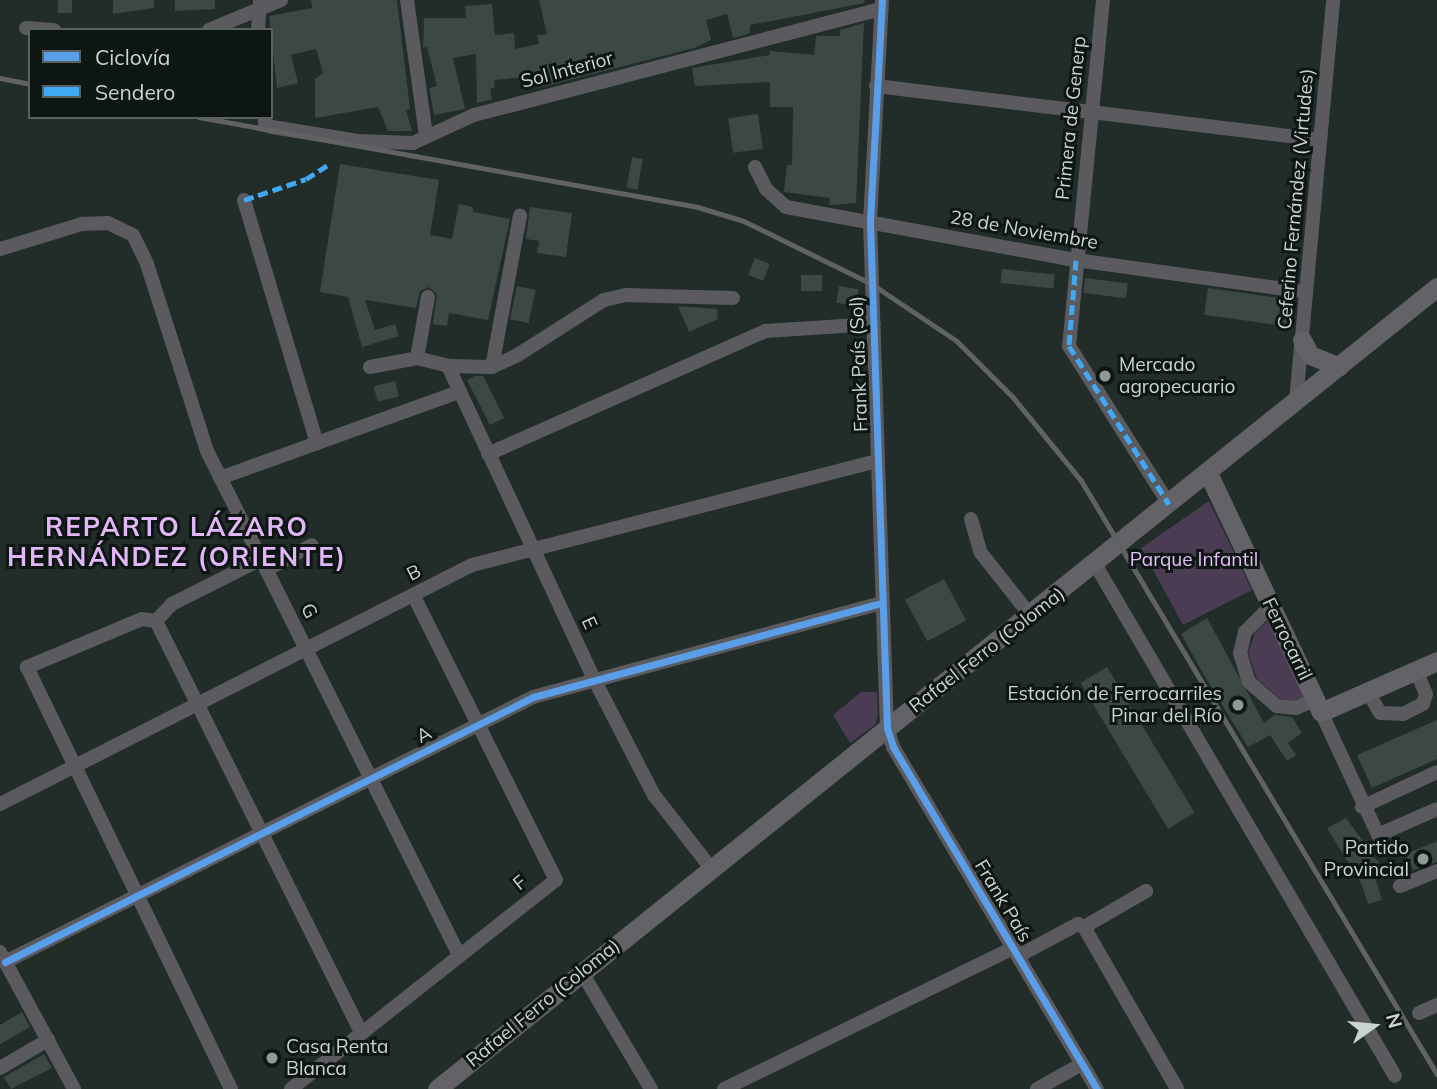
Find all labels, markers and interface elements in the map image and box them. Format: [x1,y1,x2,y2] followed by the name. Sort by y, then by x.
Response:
[28,28,273,119] legend
[1051,35,1091,201] street label: Primera de Generp
[95,44,170,70] text: Ciclovía
[519,47,615,93] street label: Sol Interior
[1273,68,1319,330] street label: Ceferino Fernández (Virtudes)
[95,79,175,105] text: Sendero
[948,206,1100,254] street label: 28 de Noviembre
[845,296,873,432] street label: Frank País (Sol)
[1119,354,1235,398] place label: Mercado agropecuario
[1097,368,1113,384] marker: Mercado agropecuario
[9,511,345,572] district label: REPARTO LÁZARO HERNÁNDEZ (ORIENTE)
[1130,549,1258,571] park label: Parque Infantil
[403,560,425,586] street label: B
[905,582,1069,718] street label: Rafael Ferro (Coloma)
[1257,594,1317,684] street label: Ferrocarril
[296,600,322,622] street label: G
[576,613,602,633] street label: E
[1008,683,1222,727] place label: Estación de Ferrocarriles Pinar del Río
[1228,695,1248,715] marker: Estación de Ferrocarriles Pinar del Río
[413,722,435,748] street label: A
[1324,837,1409,881] place label: Partido Provincial
[1415,851,1431,867] marker: Partido Provincial
[970,856,1036,946] street label: Frank País
[509,871,531,895] street label: F
[462,934,624,1072] street label: Rafael Ferro (Coloma)
[1339,991,1409,1061] north arrow
[1381,1011,1408,1031] text: N
[286,1036,388,1080] place label: Casa Renta Blanca
[264,1050,280,1066] marker: Casa Renta Blanca

